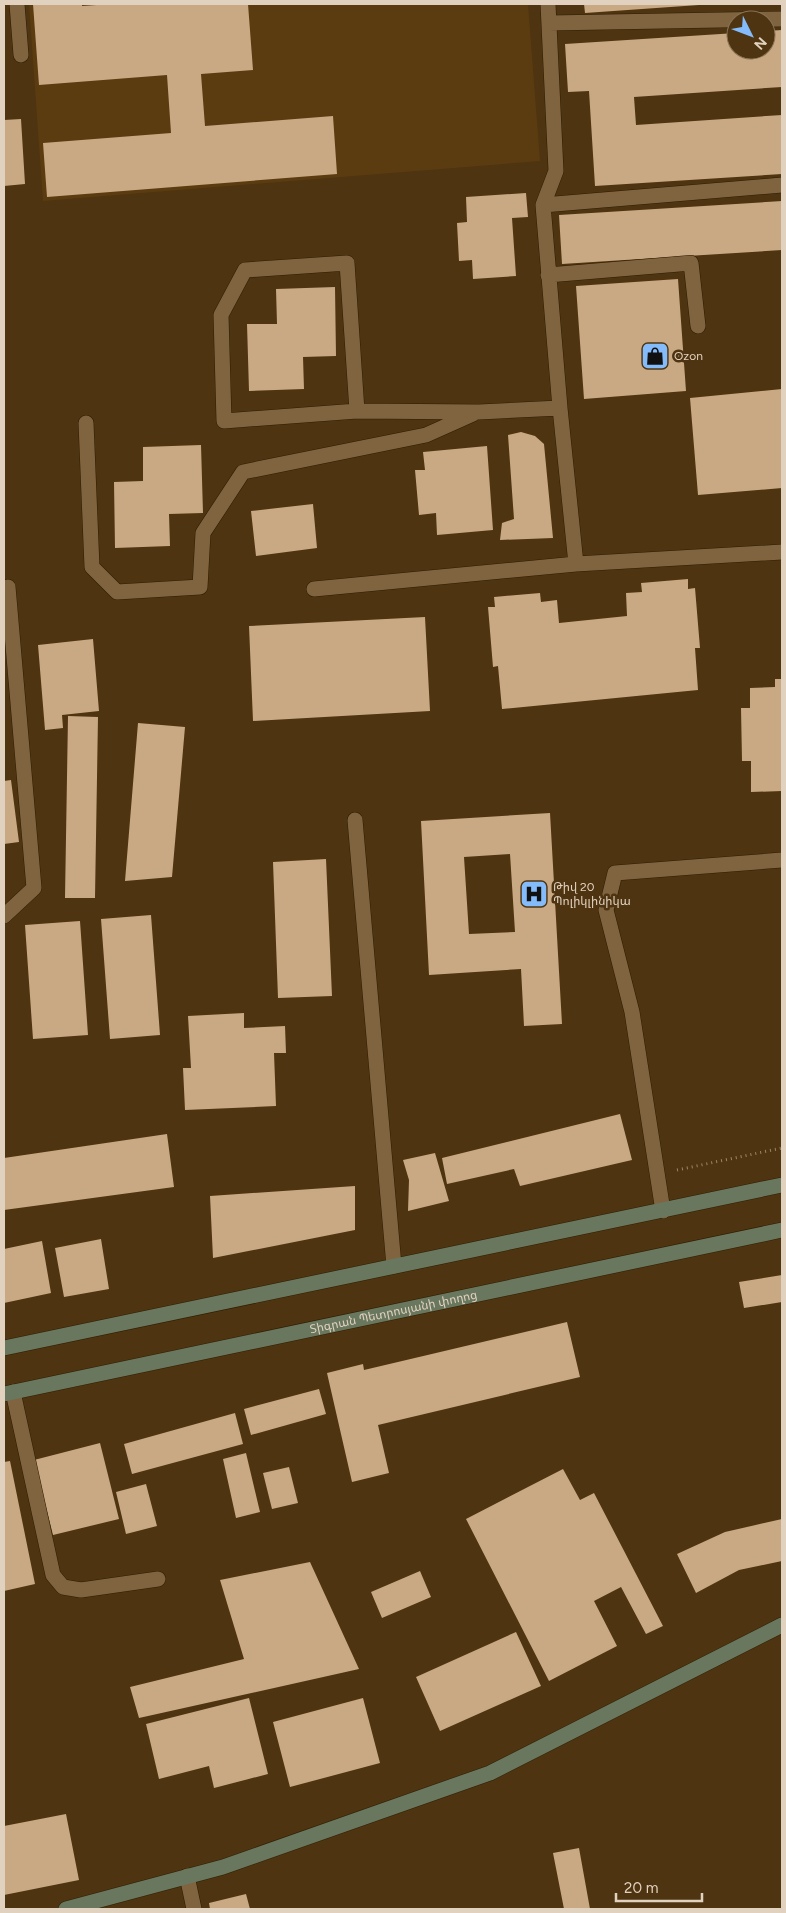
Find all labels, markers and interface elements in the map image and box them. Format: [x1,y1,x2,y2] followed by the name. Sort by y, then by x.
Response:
[726,10,776,60] north arrow
[750,34,770,53] text: N
[640,341,670,371] shop icon: Ozon
[674,349,703,363] place label: Ozon
[519,879,549,909] hospital icon: Թիվ 20 Պոլիկլինիկա
[553,880,631,908] place label: Թիվ 20 Պոլիկլինիկա
[308,1287,478,1336] street label: Տիգրան Պետրոսյանի փողոց
[616,1870,702,1902] scale bar
[624,1879,658,1897] text: 20 m

